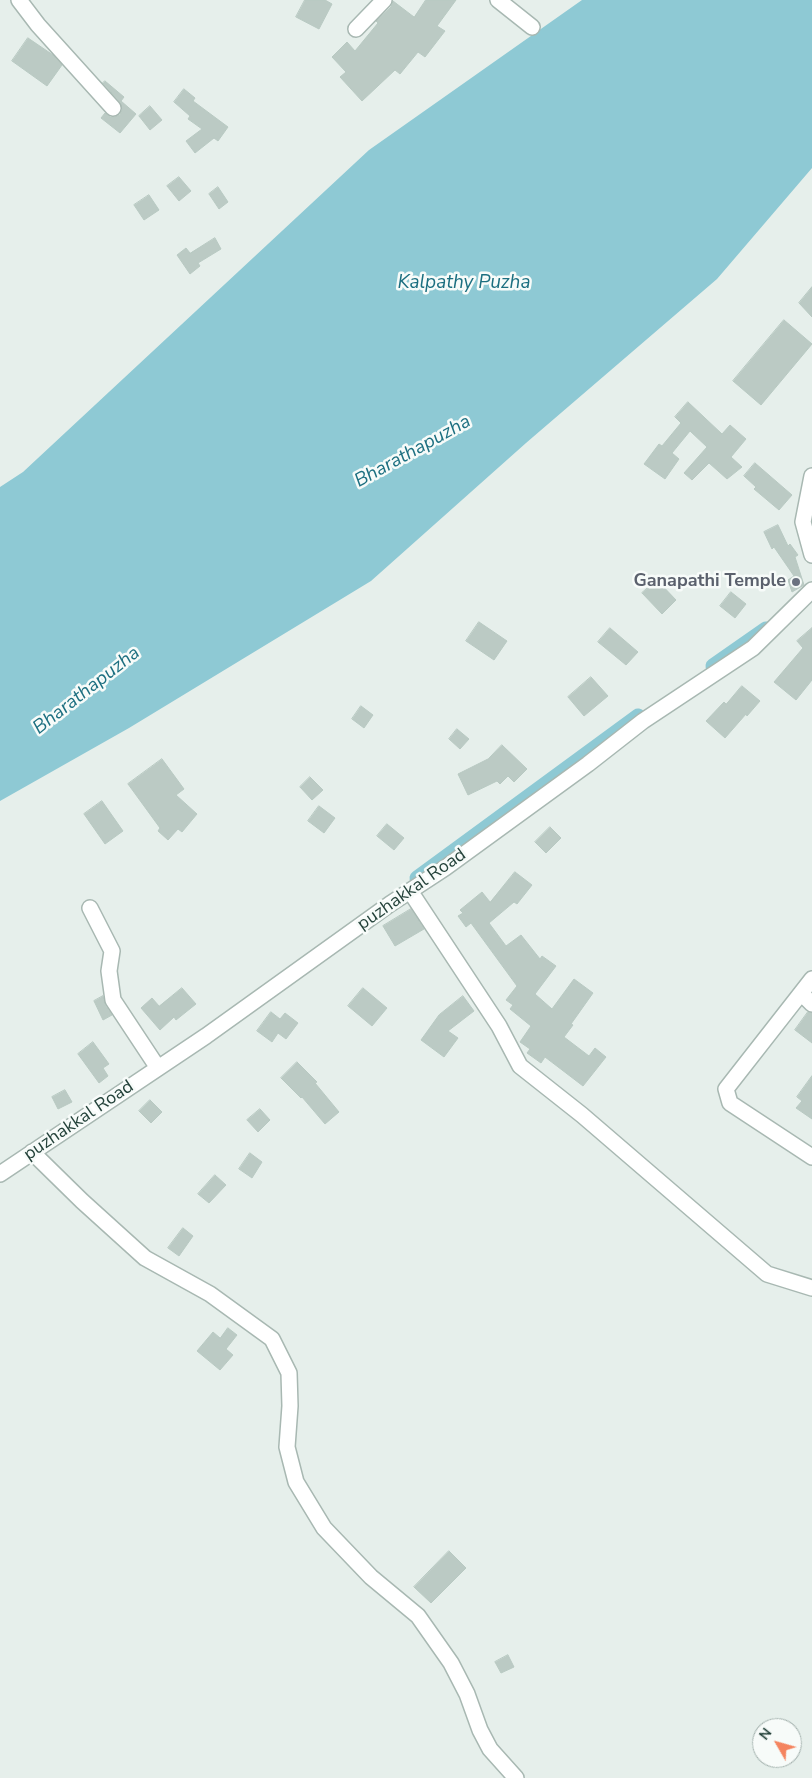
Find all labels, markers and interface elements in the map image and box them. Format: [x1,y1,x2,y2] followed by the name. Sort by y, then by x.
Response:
[398,272,530,294] water label: Kalpathy Puzha
[351,411,475,493] water label: Bharathapuzha
[633,571,786,593] place label: Ganapathi Temple
[790,576,802,588] marker: Ganapathi Temple
[29,642,145,740] water label: Bharathapuzha
[353,844,471,936] street label: puzhakkal Road
[20,1076,138,1166] street label: puzhakkal Road
[752,1718,802,1768] north arrow
[755,1724,776,1744] text: N

